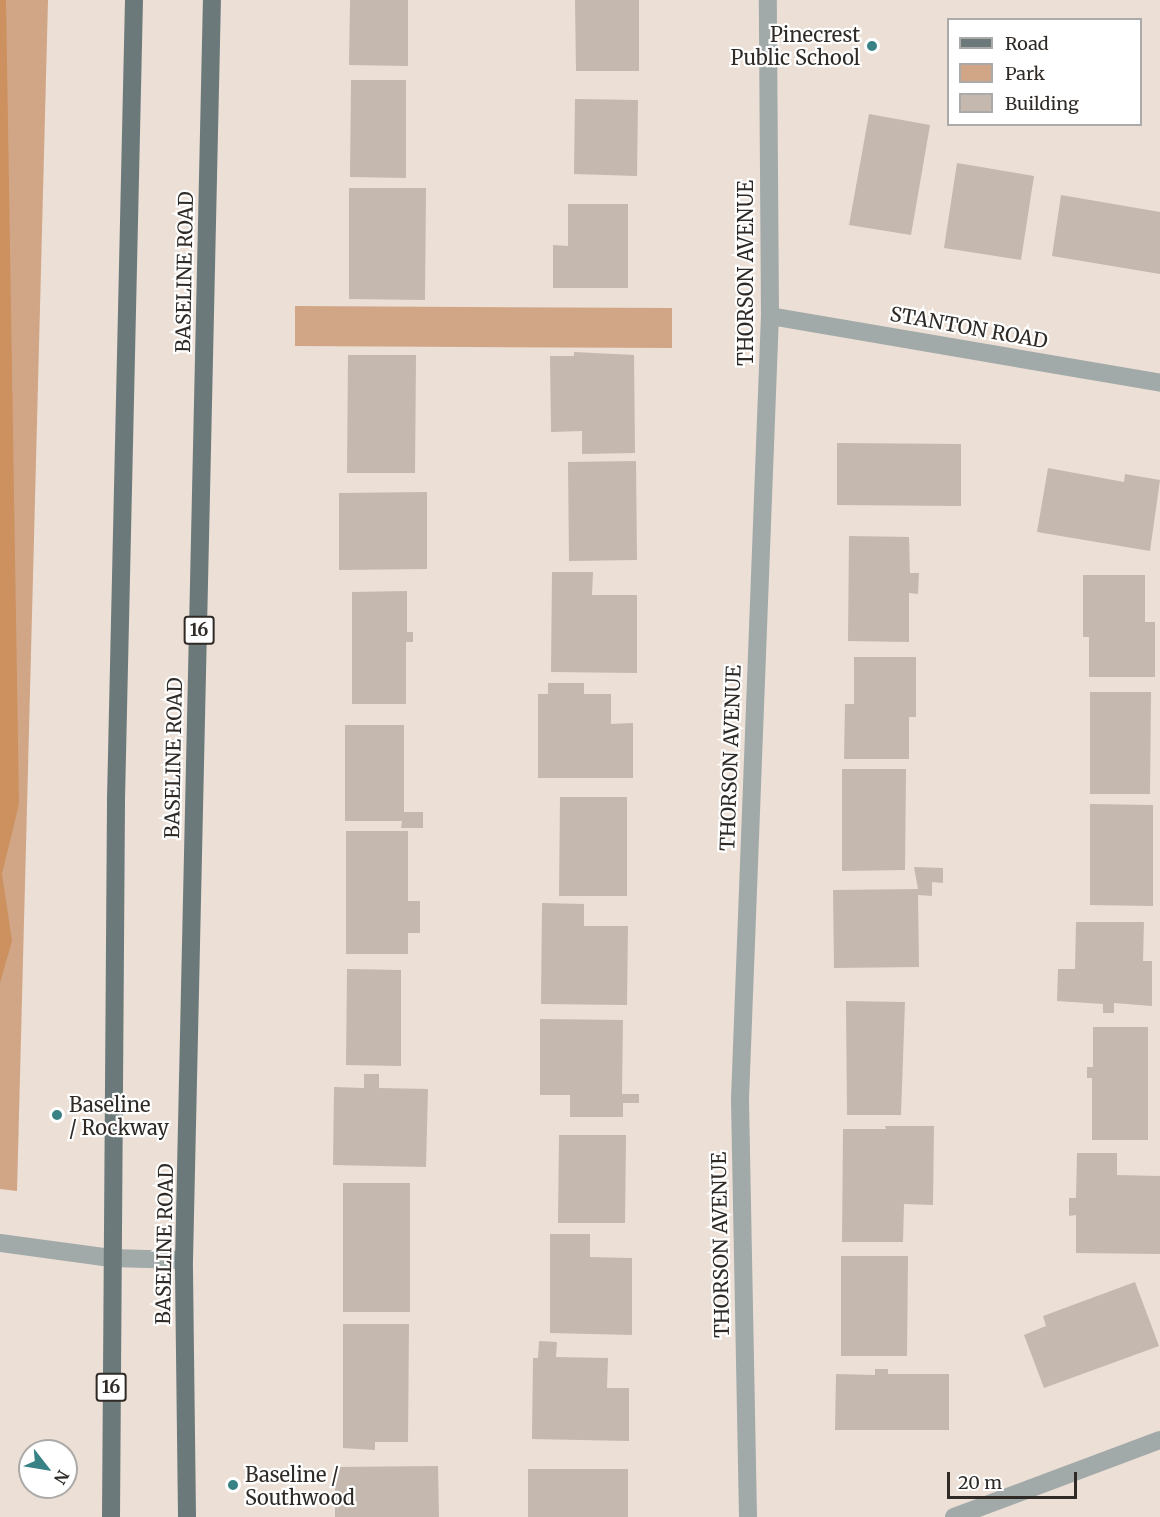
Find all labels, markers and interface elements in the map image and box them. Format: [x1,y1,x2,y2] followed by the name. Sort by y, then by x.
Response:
[947,18,1142,126] legend
[731,22,860,69] place label: Pinecrest Public School
[1005,32,1049,55] text: Road
[865,39,879,53] marker: Pinecrest Public School
[1005,62,1045,85] text: Park
[1005,92,1079,115] text: Building
[733,180,757,366] street label: THORSON AVENUE
[171,191,197,353] street label: BASELINE ROAD
[888,301,1050,353] street label: STANTON ROAD
[182,615,216,645] road number: 16
[715,665,745,851] street label: THORSON AVENUE
[160,677,186,839] street label: BASELINE ROAD
[69,1092,169,1139] place label: Baseline / Rockway
[50,1108,64,1122] marker: Baseline / Rockway
[706,1152,734,1338] street label: THORSON AVENUE
[151,1163,177,1325] street label: BASELINE ROAD
[94,1372,128,1402] road number: 16
[18,1439,78,1499] north arrow
[950,1460,1080,1498] scale bar
[245,1462,355,1509] place label: Baseline / Southwood
[50,1467,74,1488] text: N
[958,1471,1002,1494] text: 20 m
[226,1478,240,1492] marker: Baseline / Southwood

